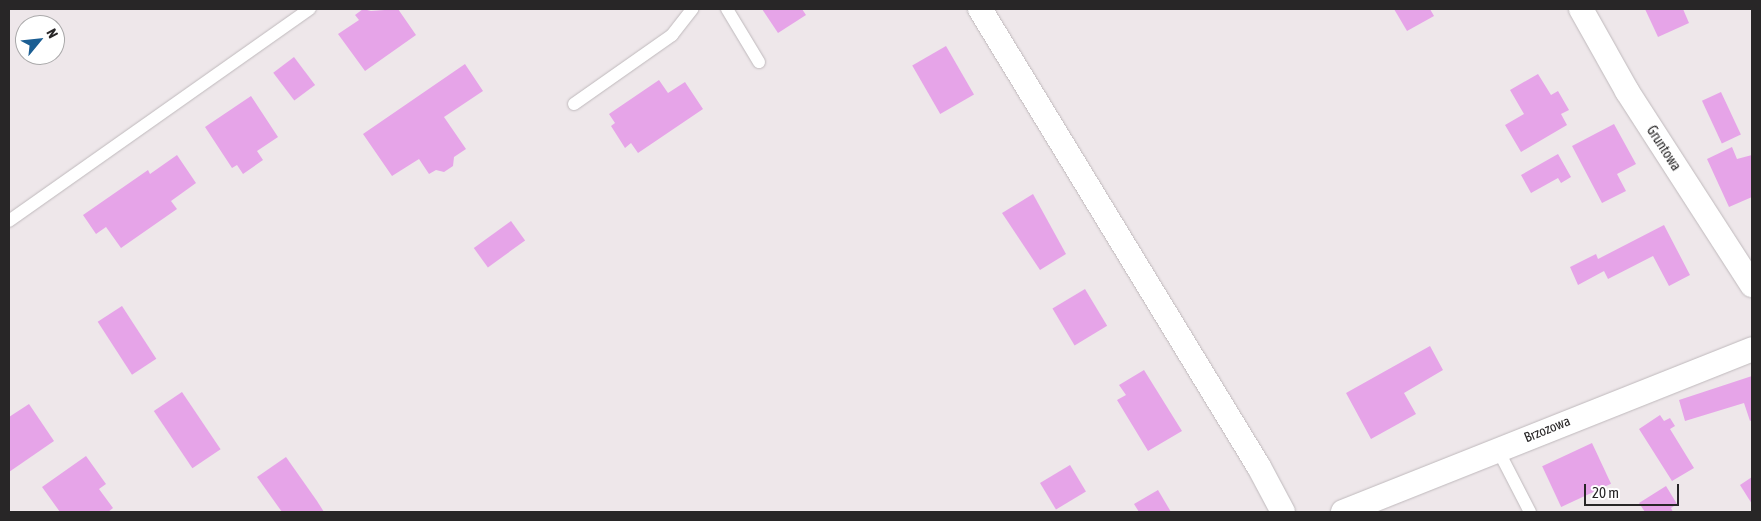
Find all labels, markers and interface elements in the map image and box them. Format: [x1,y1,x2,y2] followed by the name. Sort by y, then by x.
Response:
[15,15,65,65] north arrow
[43,26,61,41] text: N
[1643,122,1685,174] street label: Gruntowa
[1522,412,1572,446] street label: Brzozowa
[1586,474,1681,506] scale bar
[1592,484,1619,501] text: 20 m

